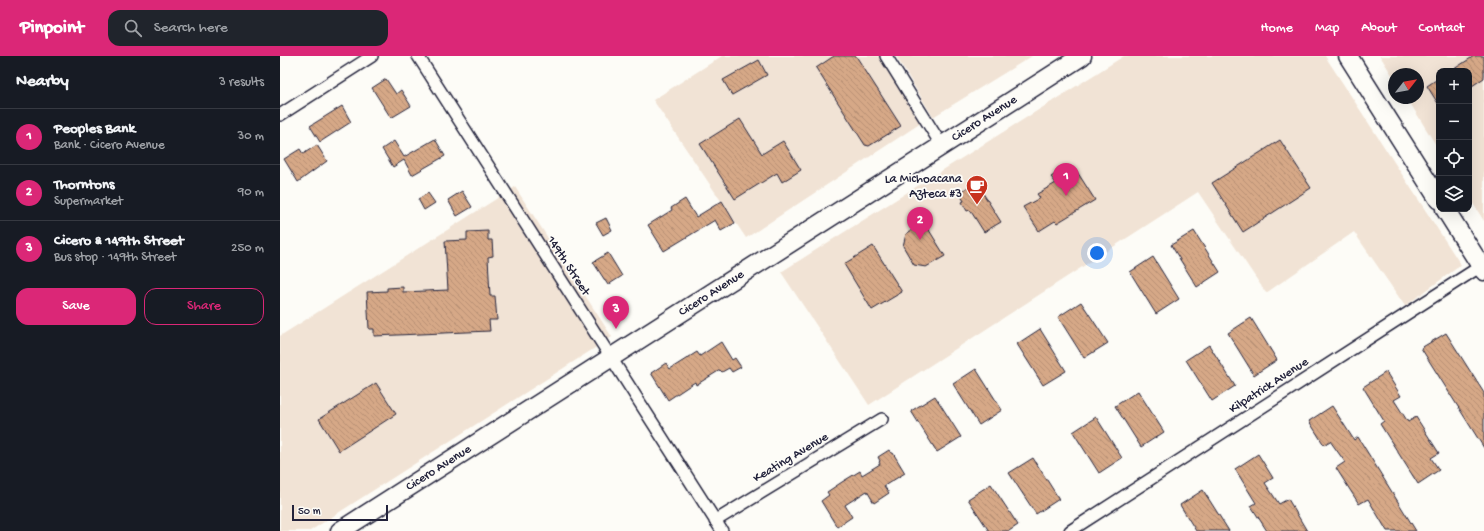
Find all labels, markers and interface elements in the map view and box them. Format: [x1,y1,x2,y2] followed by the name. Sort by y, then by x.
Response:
[108,10,388,46] search box
[20,17,84,40] text: Pinpoint
[122,17,144,39] icon: search
[154,19,228,37] text: Search here
[1261,20,1293,37] text: Home
[1315,20,1339,37] text: Map
[1361,20,1397,37] text: About
[1419,20,1464,37] text: Contact
[1388,68,1424,104] north arrow
[1436,68,1472,212] map controls
[1436,68,1472,104] button: +
[16,72,69,92] text: Nearby
[219,75,264,90] text: 3 results
[949,92,1020,145] street label: Cicero Avenue
[1436,104,1472,140] button: −
[54,120,135,138] text: Peoples Bank
[26,129,32,144] text: 1
[238,129,264,144] text: 30 m
[54,138,165,153] text: Bank · Cicero Avenue
[1436,140,1472,176] button: locate
[1053,163,1079,196] pin: 1
[885,172,963,202] place label: La Michoacana Azteca #3
[964,173,990,206] cafe icon: La Michoacana Azteca #3
[54,176,115,194] text: Thorntons
[1436,176,1472,212] button: layers
[26,185,32,200] text: 2
[238,185,264,200] text: 90 m
[54,194,123,209] text: Supermarket
[907,207,933,240] pin: 2
[54,232,184,250] text: Cicero & 149th Street
[543,233,594,300] street label: 149th Street
[26,241,32,256] text: 3
[231,241,264,256] text: 250 m
[1087,243,1107,263] your location
[54,250,176,265] text: Bus stop · 149th Street
[676,267,747,320] street label: Cicero Avenue
[16,288,136,325] button: Save
[144,288,264,325] button: Share
[603,296,629,329] pin: 3
[1227,355,1312,417] street label: Kilpatrick Avenue
[751,430,832,486] street label: Keating Avenue
[403,441,474,494] street label: Cicero Avenue
[292,503,388,522] scale bar
[298,506,320,518] text: 50 m

